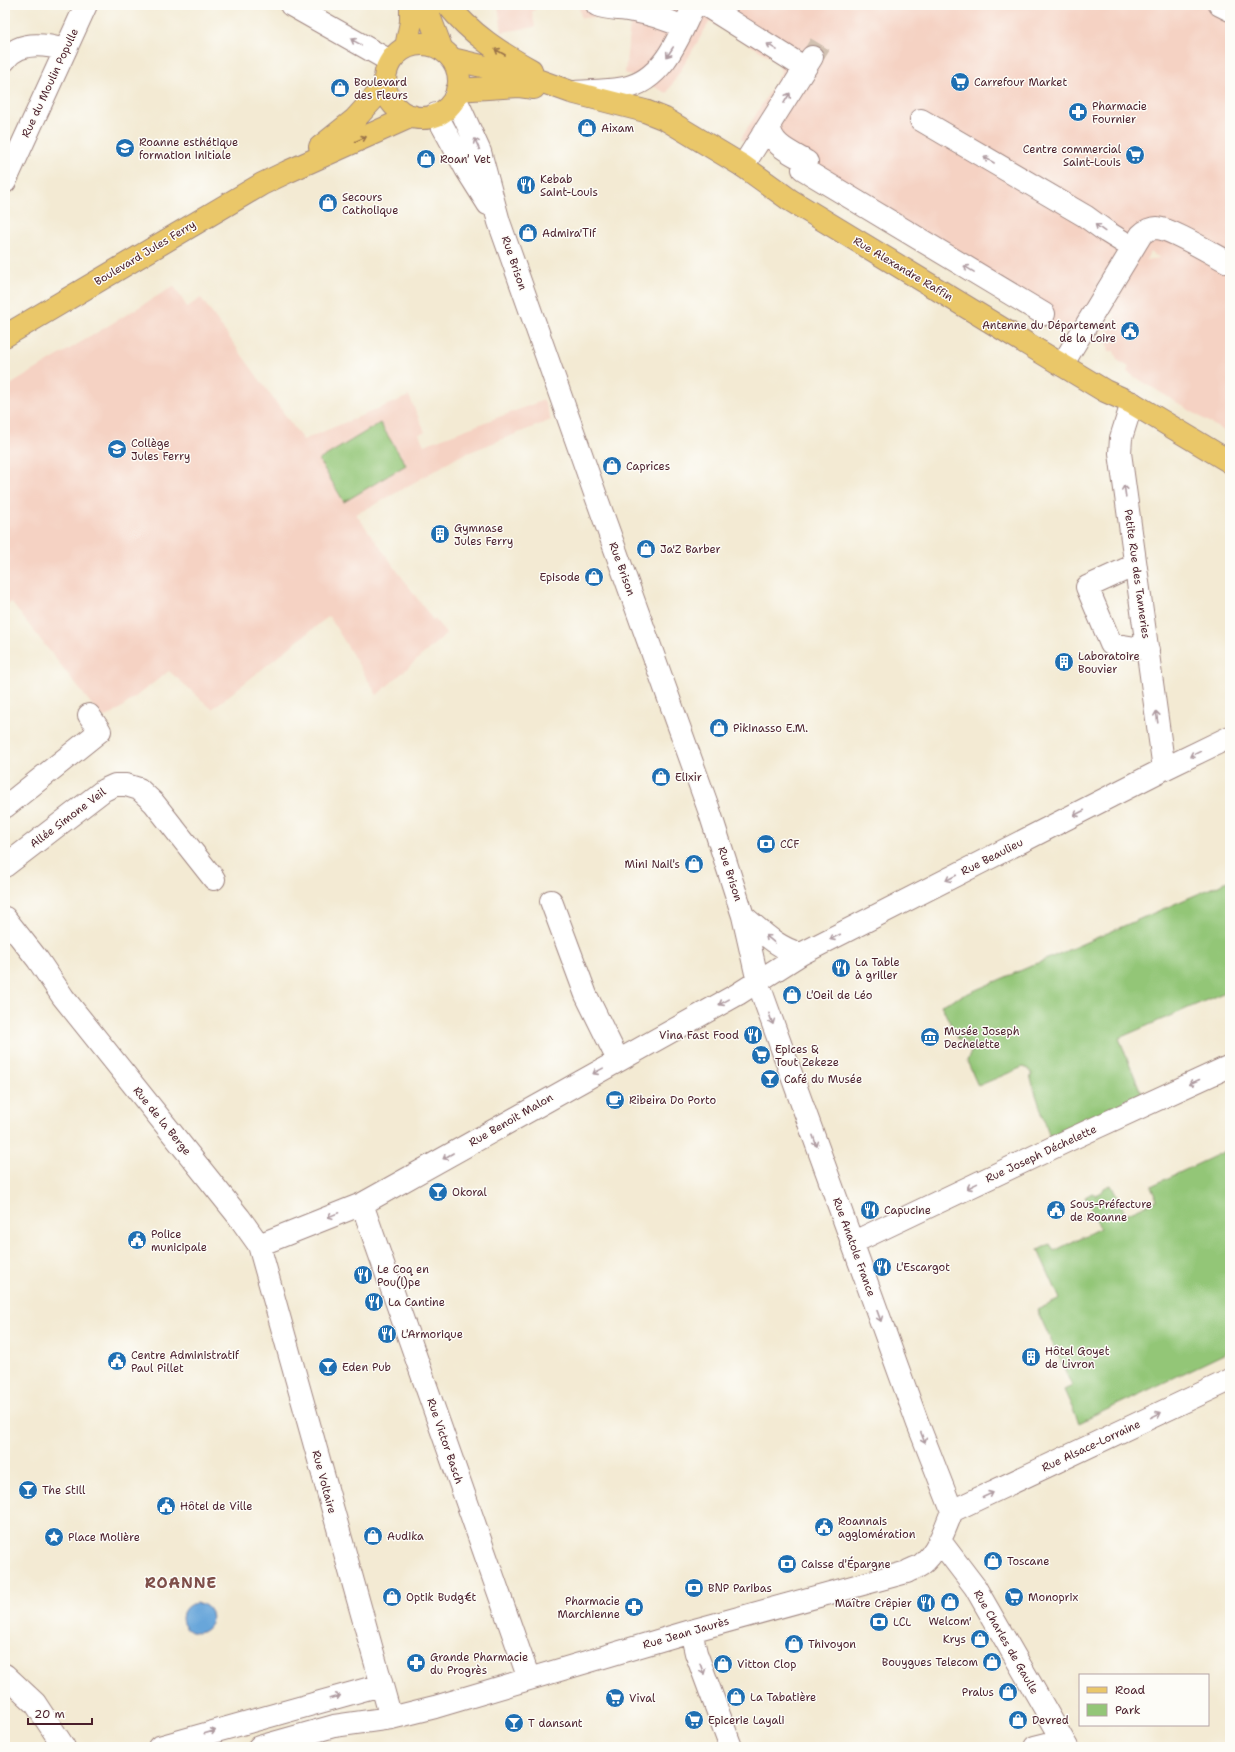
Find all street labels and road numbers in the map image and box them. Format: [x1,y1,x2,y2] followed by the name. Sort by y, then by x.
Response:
[18,26,82,140] street label: Rue du Moulin Populle
[91,217,199,289] street label: Boulevard Jules Ferry
[850,233,956,305] street label: Rue Alexandre Raffin
[498,234,530,292] street label: Rue Brison
[1120,508,1154,640] street label: Petite Rue des Tanneries
[605,540,639,598] street label: Rue Brison
[27,784,110,851] street label: Allée Simone Veil
[958,835,1026,879] street label: Rue Beaulieu
[714,845,746,903] street label: Rue Brison
[130,1084,194,1158] street label: Rue de la Berge
[466,1090,556,1150] street label: Rue Benoit Malon
[983,1122,1099,1186] street label: Rue Joseph Déchelette
[829,1195,879,1299] street label: Rue Anatole France
[423,1396,467,1486] street label: Rue Victor Basch
[1039,1417,1143,1475] street label: Rue Alsace-Lorraine
[308,1449,340,1515] street label: Rue Voltaire
[970,1587,1042,1697] street label: Rue Charles de Gaulle
[641,1614,731,1652] street label: Rue Jean Jaurès

